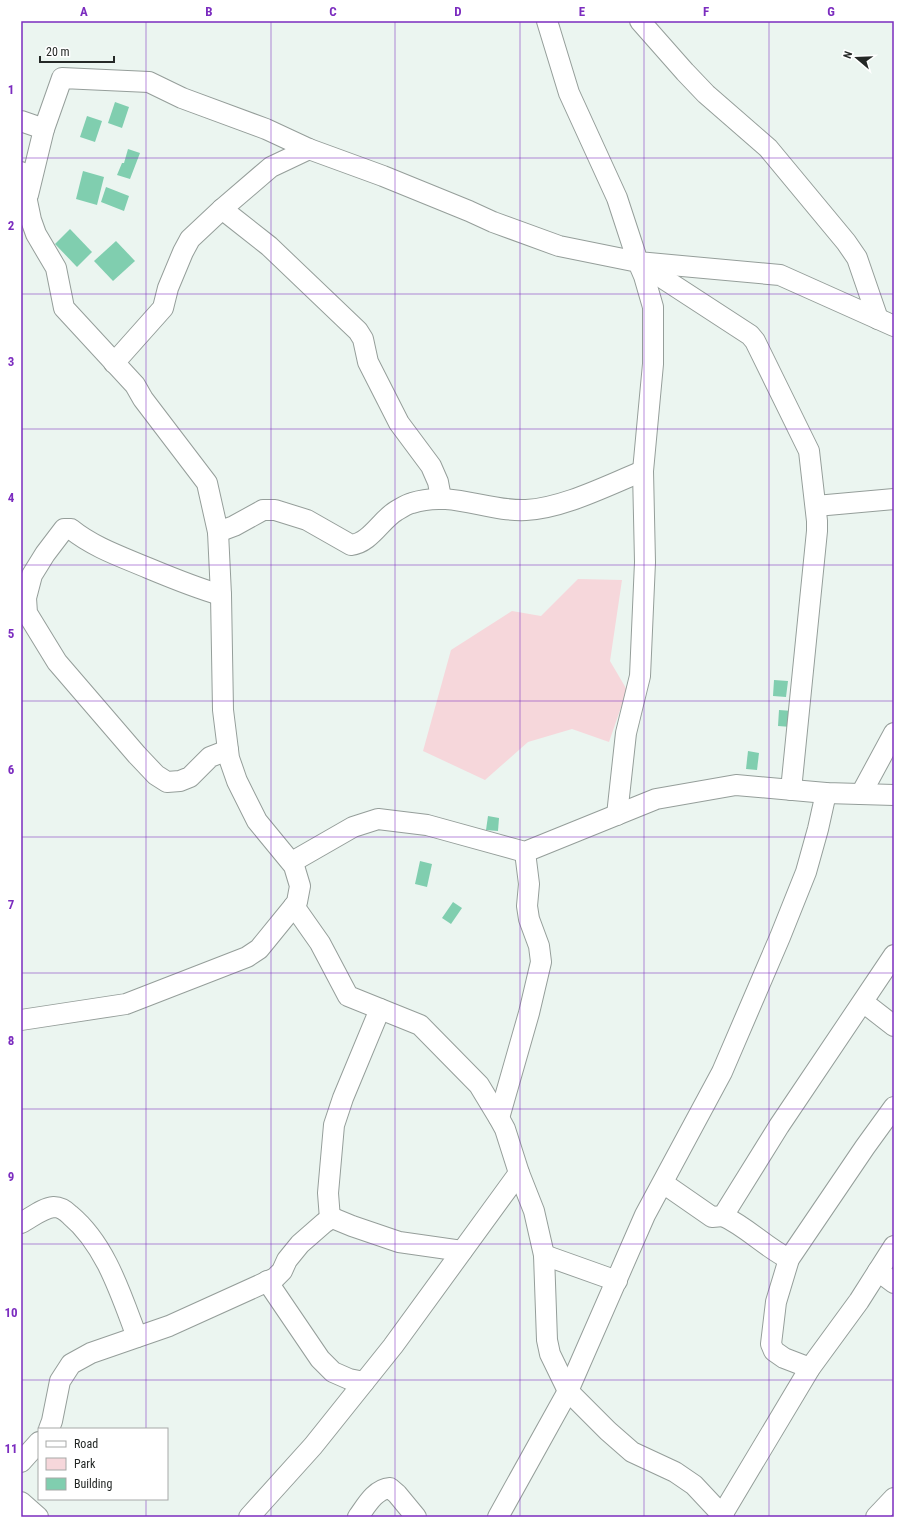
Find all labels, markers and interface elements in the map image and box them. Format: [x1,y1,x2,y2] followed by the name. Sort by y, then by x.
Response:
[80,4,88,19] text: A
[205,4,213,19] text: B
[329,4,337,19] text: C
[454,4,462,19] text: D
[579,4,586,19] text: E
[703,4,709,19] text: F
[827,4,835,19] text: G
[40,38,114,64] scale bar
[837,38,877,78] north arrow
[46,45,70,59] text: 20 m
[841,49,855,60] text: N
[8,82,14,97] text: 1
[8,218,15,233] text: 2
[8,354,14,369] text: 3
[8,490,15,505] text: 4
[8,626,15,641] text: 5
[8,762,15,777] text: 6
[8,897,15,912] text: 7
[8,1033,14,1048] text: 8
[8,1169,14,1184] text: 9
[4,1305,18,1320] text: 10
[38,1428,168,1500] legend
[74,1437,98,1451] text: Road
[4,1441,18,1456] text: 11
[74,1457,96,1471] text: Park
[74,1477,112,1491] text: Building

